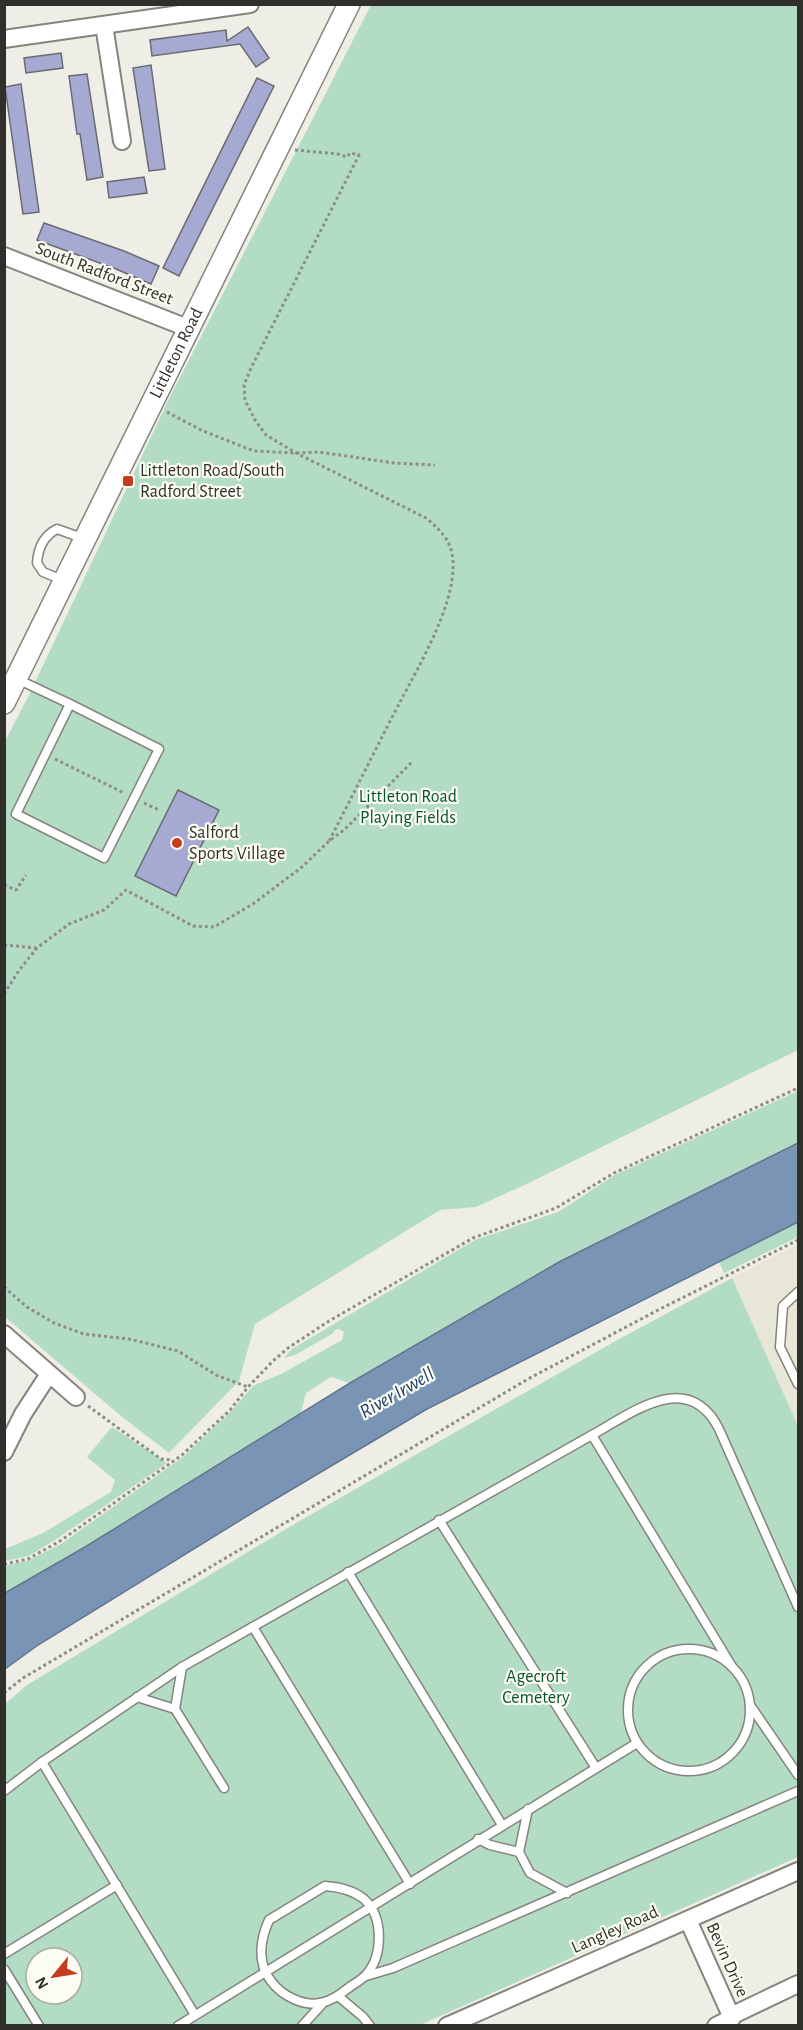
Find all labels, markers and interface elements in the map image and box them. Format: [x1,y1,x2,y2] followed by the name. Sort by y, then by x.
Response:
[33,239,175,309] street label: South Radford Street
[147,305,206,401] street label: Littleton Road
[140,462,285,501] place label: Littleton Road/South Radford Street
[121,474,135,488] marker: Littleton Road/South Radford Street
[359,788,457,827] park label: Littleton Road Playing Fields
[189,824,285,863] place label: Salford Sports Village
[170,836,184,850] marker: Salford Sports Village
[356,1364,438,1422] water label: River Irwell
[502,1668,570,1707] park label: Agecroft Cemetery
[569,1903,661,1957] street label: Langley Road
[703,1920,751,2000] street label: Bevin Drive
[24,1946,84,2006] north arrow
[32,1974,52,1992] text: N

